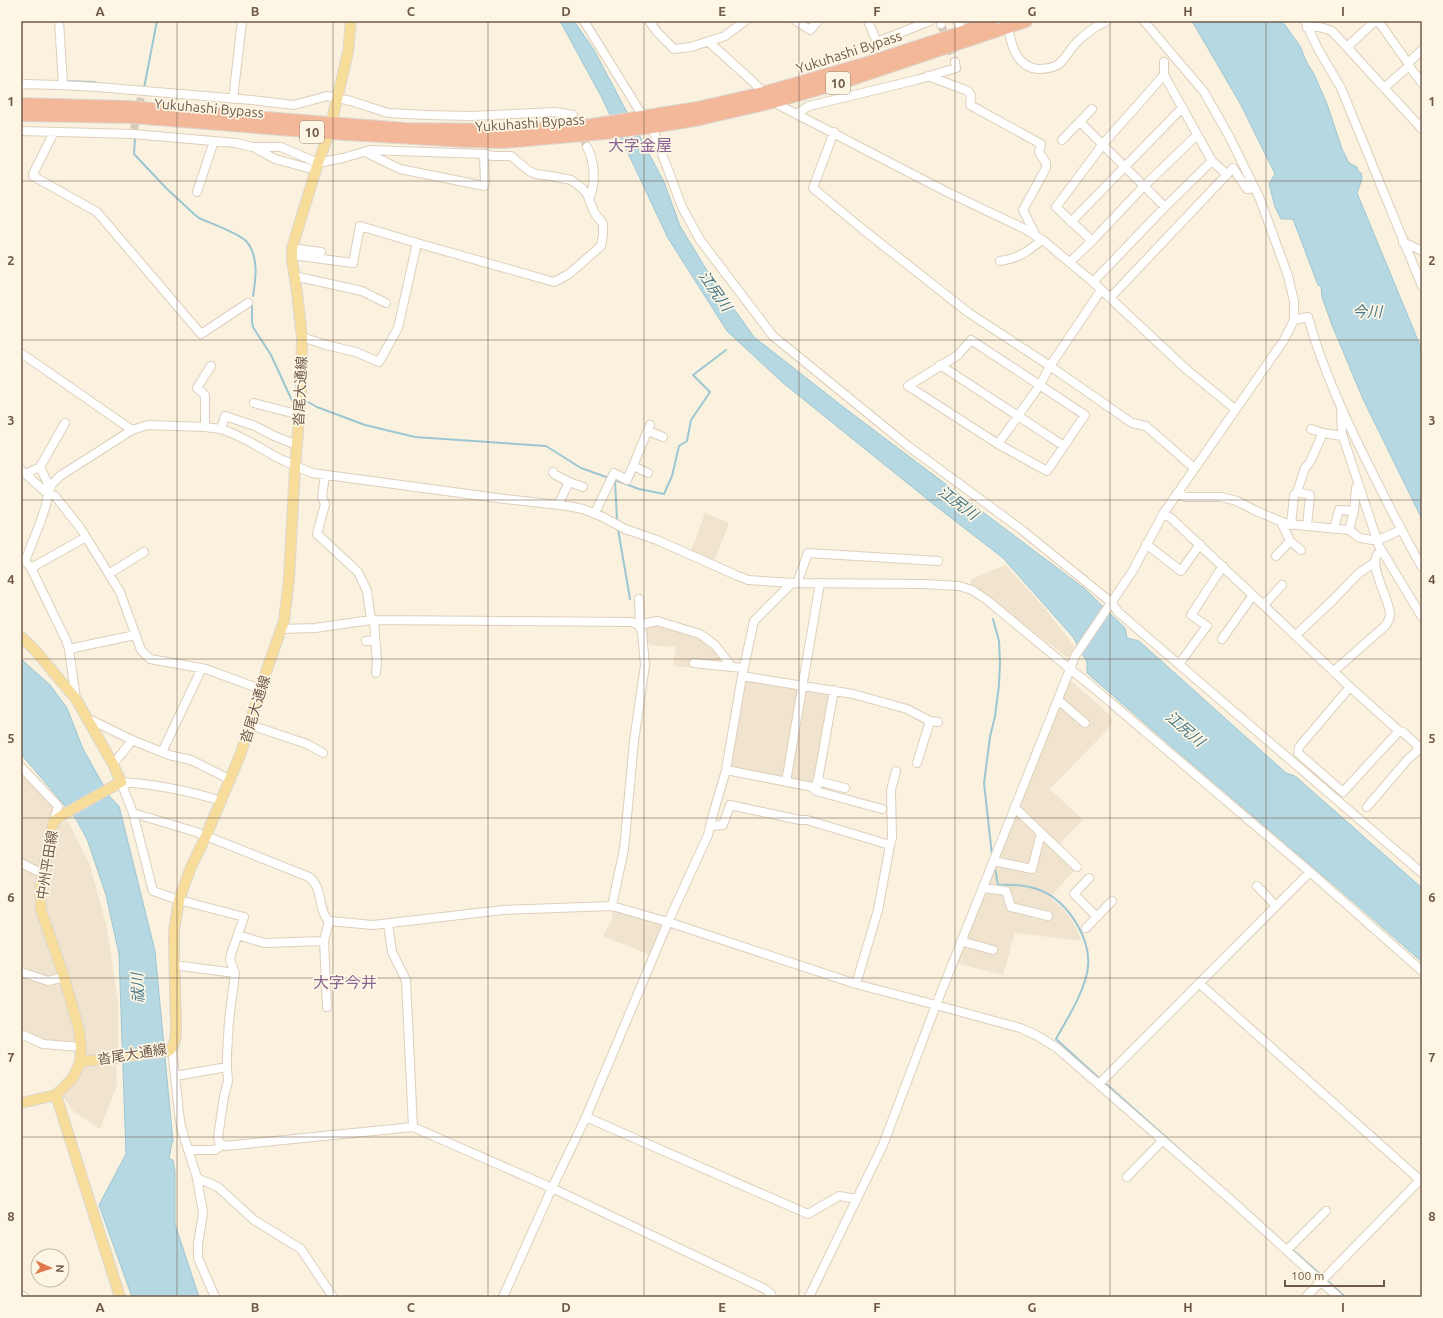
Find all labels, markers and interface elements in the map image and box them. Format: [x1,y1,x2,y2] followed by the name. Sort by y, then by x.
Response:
[95,4,105,18] text: A
[251,4,260,18] text: B
[407,4,416,18] text: C
[561,4,571,18] text: D
[718,4,726,18] text: E
[873,4,881,18] text: F
[1028,4,1037,18] text: G
[1183,4,1193,18] text: H
[1341,4,1345,18] text: I
[794,27,904,77] street label: Yukuhashi Bypass
[826,72,850,94] road number: 10
[7,94,15,108] text: 1
[1428,94,1436,108] text: 1
[154,95,264,121] street label: Yukuhashi Bypass
[475,111,585,135] street label: Yukuhashi Bypass
[300,121,324,143] road number: 10
[608,136,672,154] district label: 大字金屋
[7,253,15,267] text: 2
[1428,253,1436,267] text: 2
[696,267,736,316] water label: 江尻川
[1352,303,1384,320] water label: 今川
[290,356,310,426] street label: 沓尾大通線
[7,413,15,427] text: 3
[1428,413,1436,427] text: 3
[935,482,983,524] water label: 江尻川
[7,572,15,586] text: 4
[1428,572,1436,586] text: 4
[237,673,273,745] street label: 沓尾大通線
[1163,708,1210,751] water label: 江尻川
[7,731,15,745] text: 5
[1428,731,1436,745] text: 5
[34,829,60,901] street label: 中州平田線
[7,890,15,904] text: 6
[1428,890,1436,904] text: 6
[128,971,147,1003] water label: 祓川
[313,973,377,991] district label: 大字今井
[96,1041,168,1067] street label: 沓尾大通線
[7,1050,15,1064] text: 7
[1428,1050,1436,1064] text: 7
[7,1209,15,1223] text: 8
[1428,1209,1436,1223] text: 8
[30,1248,70,1288] north arrow
[1285,1262,1384,1288] scale bar
[54,1264,66,1273] text: N
[1291,1269,1324,1282] text: 100 m
[95,1300,105,1314] text: A
[251,1300,260,1314] text: B
[407,1300,416,1314] text: C
[561,1300,571,1314] text: D
[718,1300,726,1314] text: E
[873,1300,881,1314] text: F
[1028,1300,1037,1314] text: G
[1183,1300,1193,1314] text: H
[1341,1300,1345,1314] text: I

